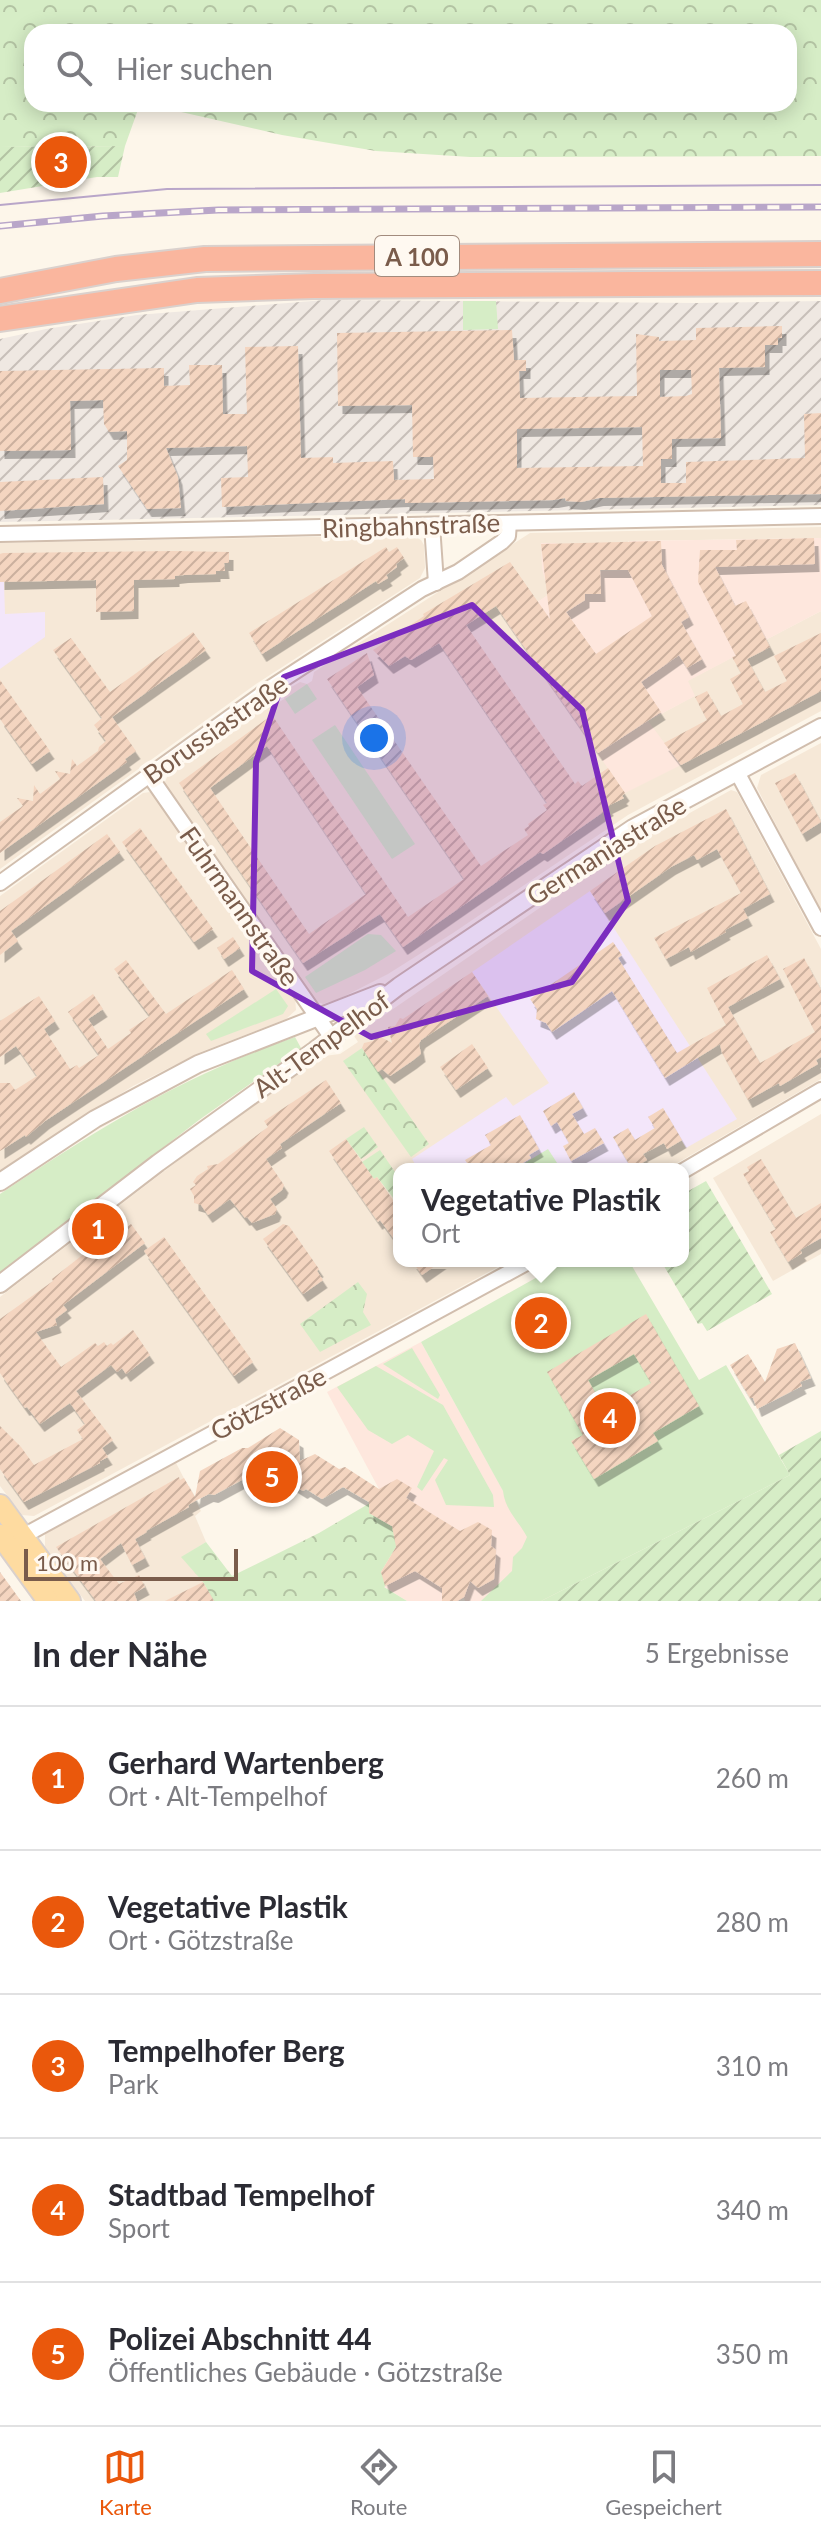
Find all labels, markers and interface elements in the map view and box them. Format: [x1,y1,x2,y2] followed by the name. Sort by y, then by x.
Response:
[24,24,797,112] search box
[52,46,96,90] icon: search
[116,50,273,86] text: Hier suchen
[35,132,87,192] pin: 3
[375,236,459,276] road number: A 100
[321,506,501,544] street label: Ringbahnstraße
[137,668,293,790] street label: Borussiastraße
[354,718,394,758] your location
[521,788,691,912] street label: Germaniastraße
[173,820,307,992] street label: Fuhrmannstraße
[247,984,395,1104] street label: Alt-Tempelhof
[393,1163,689,1267] popup
[421,1181,661,1217] text: Vegetative Plastik
[72,1199,124,1259] pin: 1
[421,1217,460,1249] text: Ort
[515,1293,567,1353] pin: 2
[205,1359,331,1447] street label: Götzstraße
[584,1388,636,1448] pin: 4
[246,1447,298,1507] pin: 5
[24,1545,238,1581] scale bar
[36,1549,98,1576] text: 100 m
[32,1633,207,1674] text: In der Nähe
[645,1637,789,1669] text: 5 Ergebnisse
[108,1744,384,1780] text: Gerhard Wartenberg
[50,1762,66,1794] text: 1
[716,1762,789,1794] text: 260 m
[108,1780,327,1812] text: Ort · Alt-Tempelhof
[108,1888,348,1924] text: Vegetative Plastik
[50,1906,66,1938] text: 2
[716,1906,789,1938] text: 280 m
[108,1924,293,1956] text: Ort · Götzstraße
[108,2032,344,2068] text: Tempelhofer Berg
[50,2050,66,2082] text: 3
[716,2050,789,2082] text: 310 m
[108,2068,159,2100] text: Park
[108,2176,375,2212] text: Stadtbad Tempelhof
[50,2194,66,2226] text: 4
[716,2194,789,2226] text: 340 m
[108,2212,170,2244] text: Sport
[108,2320,372,2356] text: Polizei Abschnitt 44
[50,2338,66,2370] text: 5
[716,2338,789,2370] text: 350 m
[108,2356,503,2388] text: Öffentliches Gebäude · Götzstraße
[99,2445,152,2520] tab: Karte
[350,2445,407,2520] tab: Route
[605,2445,722,2520] tab: Gespeichert

